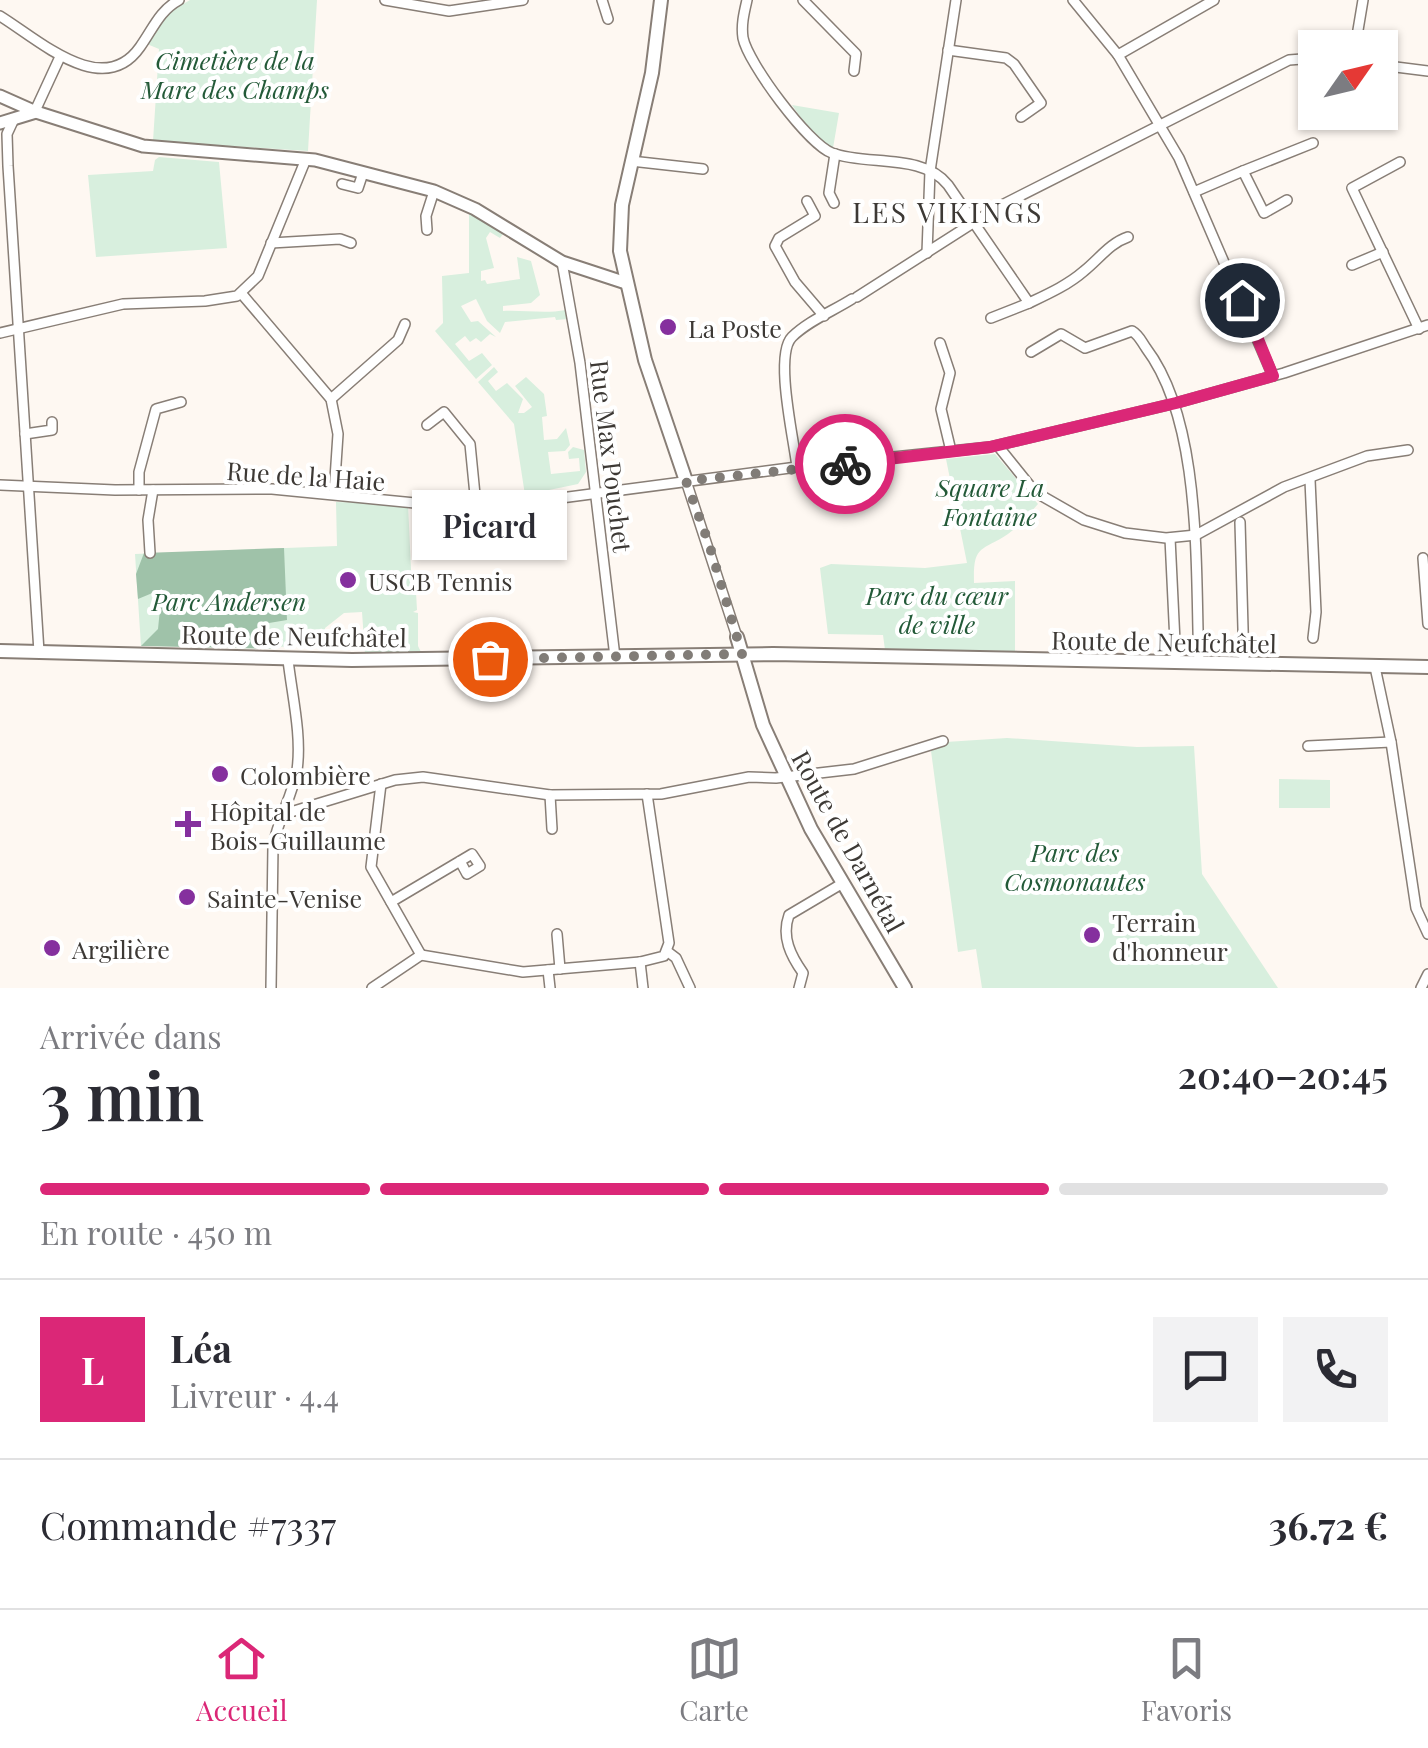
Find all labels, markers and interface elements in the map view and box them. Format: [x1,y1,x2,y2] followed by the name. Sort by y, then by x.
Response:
[1298,30,1398,130] north arrow
[1298,30,1398,130] map controls
[140,43,330,105] park label: Cimetière de la Mare des Champs
[852,193,1044,230] district label: LES VIKINGS
[1200,258,1285,343] pin
[1215,273,1270,328] icon: home
[688,311,782,344] place label: La Poste
[657,316,679,338] marker: La Poste
[584,358,640,555] street label: Rue Max Pouchet
[795,414,895,514] courier
[818,437,873,492] icon: bike
[226,453,386,497] street label: Rue de la Haie
[935,470,1044,532] park label: Square La Fontaine
[412,489,568,559] callout: Picard
[442,503,537,546] text: Picard
[368,564,512,597] place label: USCB Tennis
[337,569,359,591] marker: USCB Tennis
[865,578,1010,640] park label: Parc du cœur de ville
[151,584,306,617] park label: Parc Andersen
[181,617,407,653] street label: Route de Neufchâtel
[448,617,533,702] pin
[1051,623,1277,659] street label: Route de Neufchâtel
[463,632,518,687] icon: bag
[785,744,913,938] street label: Route de Darnétal
[240,758,371,791] place label: Colombière
[209,763,231,785] marker: Colombière
[210,794,386,856] place label: Hôpital de Bois-Guillaume
[175,811,201,837] marker: Hôpital de Bois-Guillaume
[1004,835,1146,897] park label: Parc des Cosmonautes
[207,881,362,914] place label: Sainte-Venise
[176,886,198,908] marker: Sainte-Venise
[1112,905,1228,967] place label: Terrain d'honneur
[1081,924,1103,946] marker: Terrain d'honneur
[71,932,170,965] place label: Argilière
[41,937,63,959] marker: Argilière
[40,1014,222,1057] text: Arrivée dans
[1178,1048,1388,1099] text: 20:40–20:45
[40,1051,204,1137] text: 3 min
[40,1210,272,1253] text: En route · 450 m
[1153,1317,1258,1422] button: chat
[1283,1317,1388,1422] button: phone
[170,1322,232,1373] text: Léa
[81,1344,104,1395] text: L
[170,1373,339,1416] text: Livreur · 4.4
[40,1499,336,1550] text: Commande #7337
[1269,1499,1388,1550] text: 36.72 €
[196,1631,287,1728] tab: Accueil
[679,1631,749,1728] tab: Carte
[1141,1631,1232,1728] tab: Favoris

